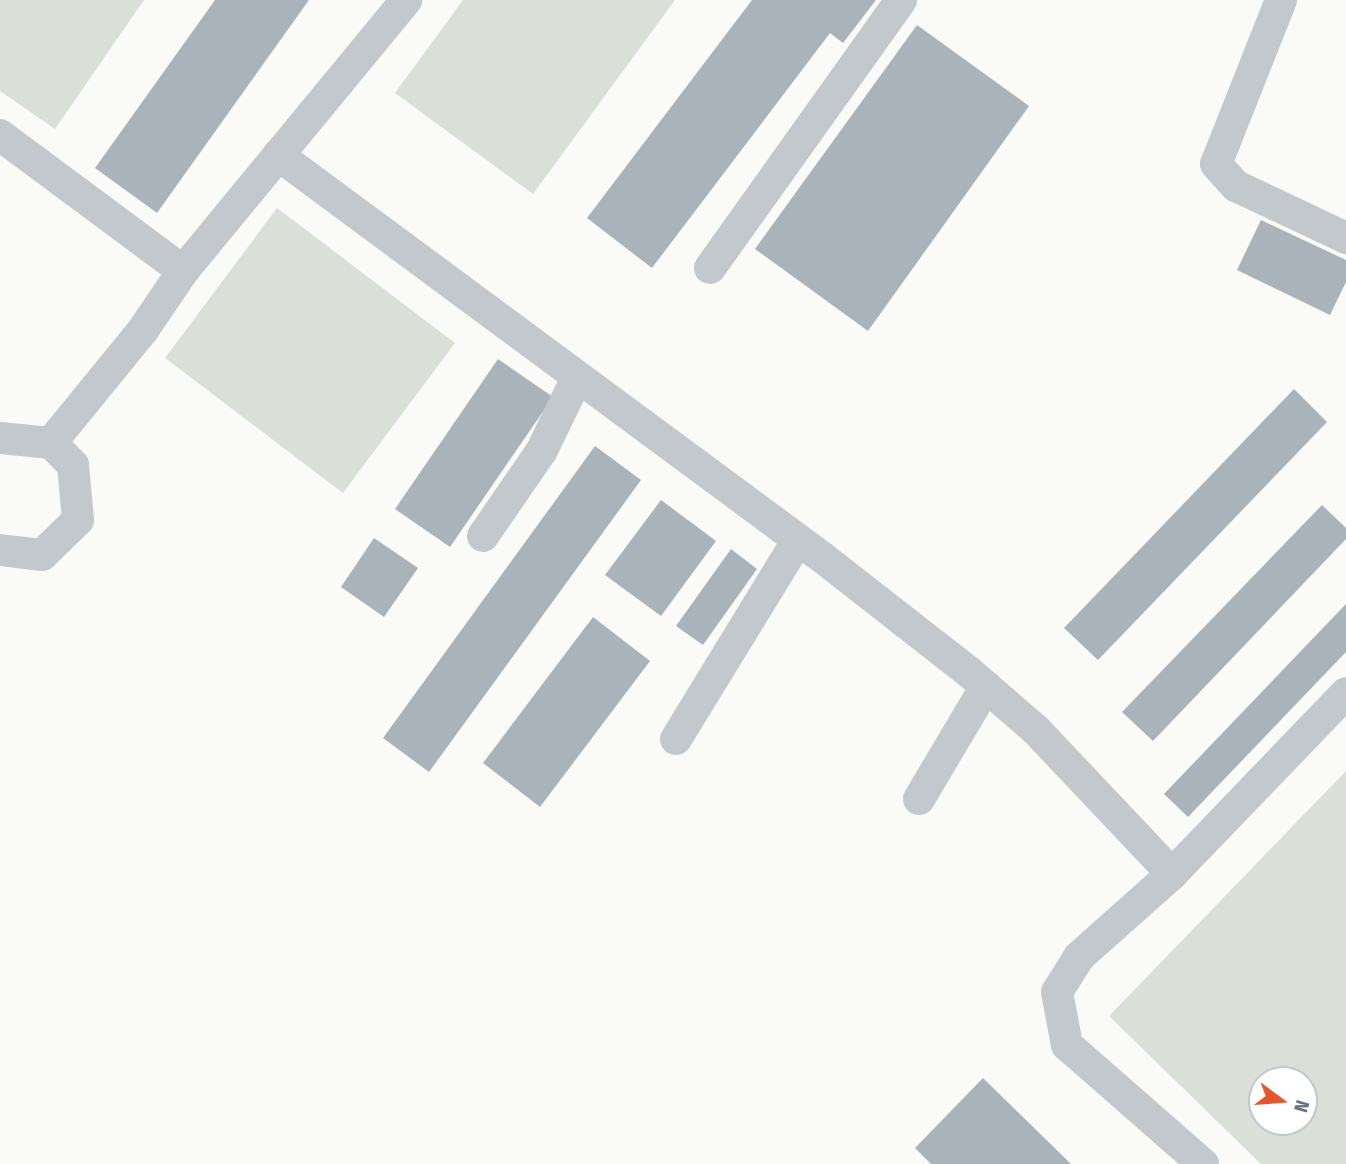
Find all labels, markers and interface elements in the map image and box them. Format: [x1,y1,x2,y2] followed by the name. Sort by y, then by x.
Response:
[1248,1066,1318,1136] north arrow
[1289,1098,1314,1115] text: N

